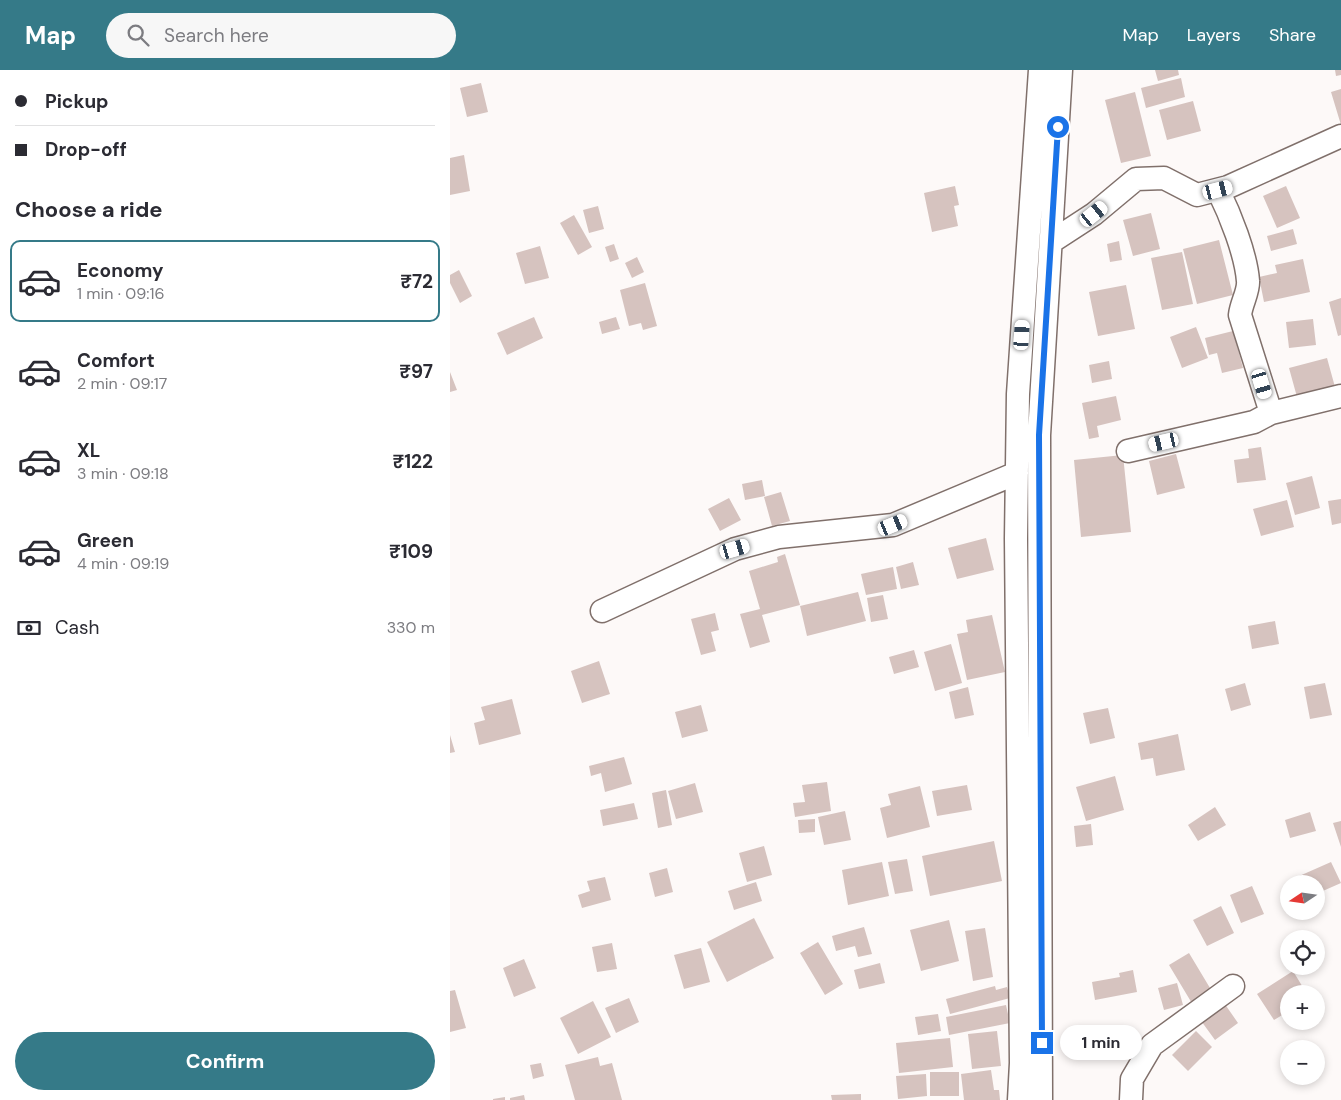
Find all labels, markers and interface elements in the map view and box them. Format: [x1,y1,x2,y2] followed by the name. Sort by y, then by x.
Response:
[106,13,456,58] search box
[25,20,76,51] text: Map
[124,21,152,49] icon: search
[164,23,269,48] text: Search here
[1123,23,1159,47] text: Map
[1187,23,1241,47] text: Layers
[1269,23,1316,47] text: Share
[45,89,109,114] text: Pickup
[1047,116,1069,138] route start
[45,137,127,162] text: Drop-off
[1201,179,1234,201] car
[15,195,163,224] text: Choose a ride
[1077,199,1110,229] car
[77,258,164,283] text: Economy
[17,259,62,304] icon: car
[400,269,433,294] text: ₹72
[77,283,164,304] text: 1 min · 09:16
[1013,320,1030,350] car
[77,348,155,373] text: Comfort
[17,349,62,394] icon: car
[399,359,433,384] text: ₹97
[1250,367,1273,401] car
[77,373,167,394] text: 2 min · 09:17
[1147,431,1180,453] car
[77,438,100,463] text: XL
[17,439,62,484] icon: car
[392,449,433,474] text: ₹122
[77,463,169,484] text: 3 min · 09:18
[876,512,909,538] car
[77,528,134,553] text: Green
[17,529,62,574] icon: car
[718,538,751,560] car
[389,539,433,564] text: ₹109
[77,553,169,574] text: 4 min · 09:19
[15,614,43,642] icon: cash
[55,615,99,640] text: Cash
[387,617,435,638] text: 330 m
[1280,875,1325,920] north arrow
[1280,875,1325,1085] map controls
[1280,930,1325,975] button: locate
[1280,985,1325,1030] button: +
[1060,1026,1142,1060] callout: 1 min
[15,1032,435,1090] button: Confirm
[1031,1032,1053,1054] route end
[1082,1032,1120,1053] text: 1 min
[1280,1040,1325,1085] button: −

